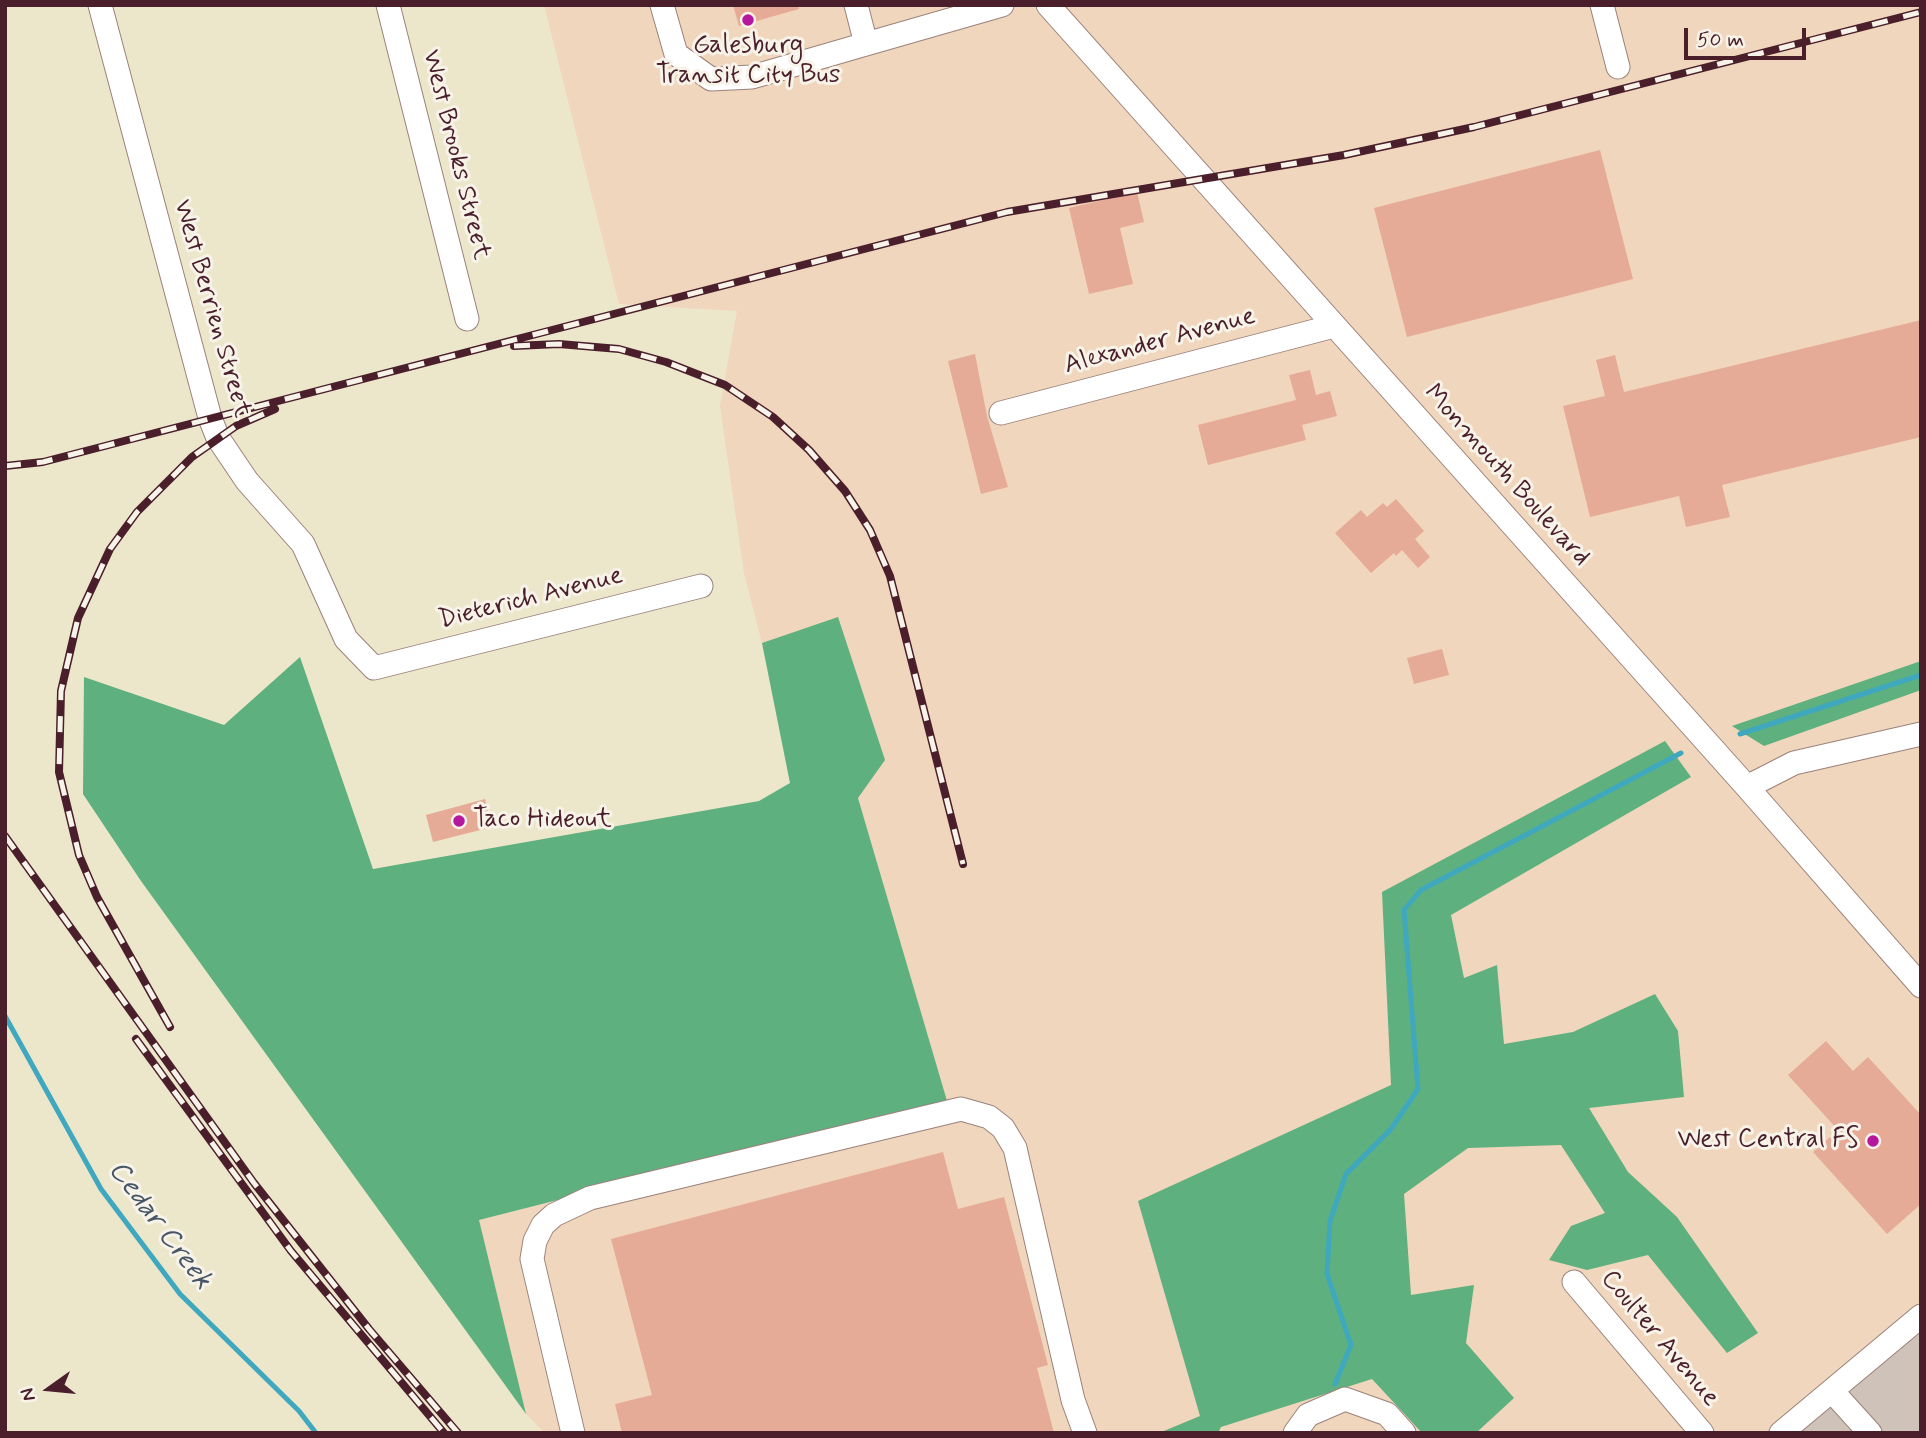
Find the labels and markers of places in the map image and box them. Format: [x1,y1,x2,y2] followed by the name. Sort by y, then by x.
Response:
[740,12,756,28] marker: Galesburg Transit City Bus
[656,31,840,92] place label: Galesburg Transit City Bus
[473,805,612,837] place label: Taco Hideout
[451,813,467,829] marker: Taco Hideout
[1677,1125,1859,1157] place label: West Central FS
[1865,1133,1881,1149] marker: West Central FS

